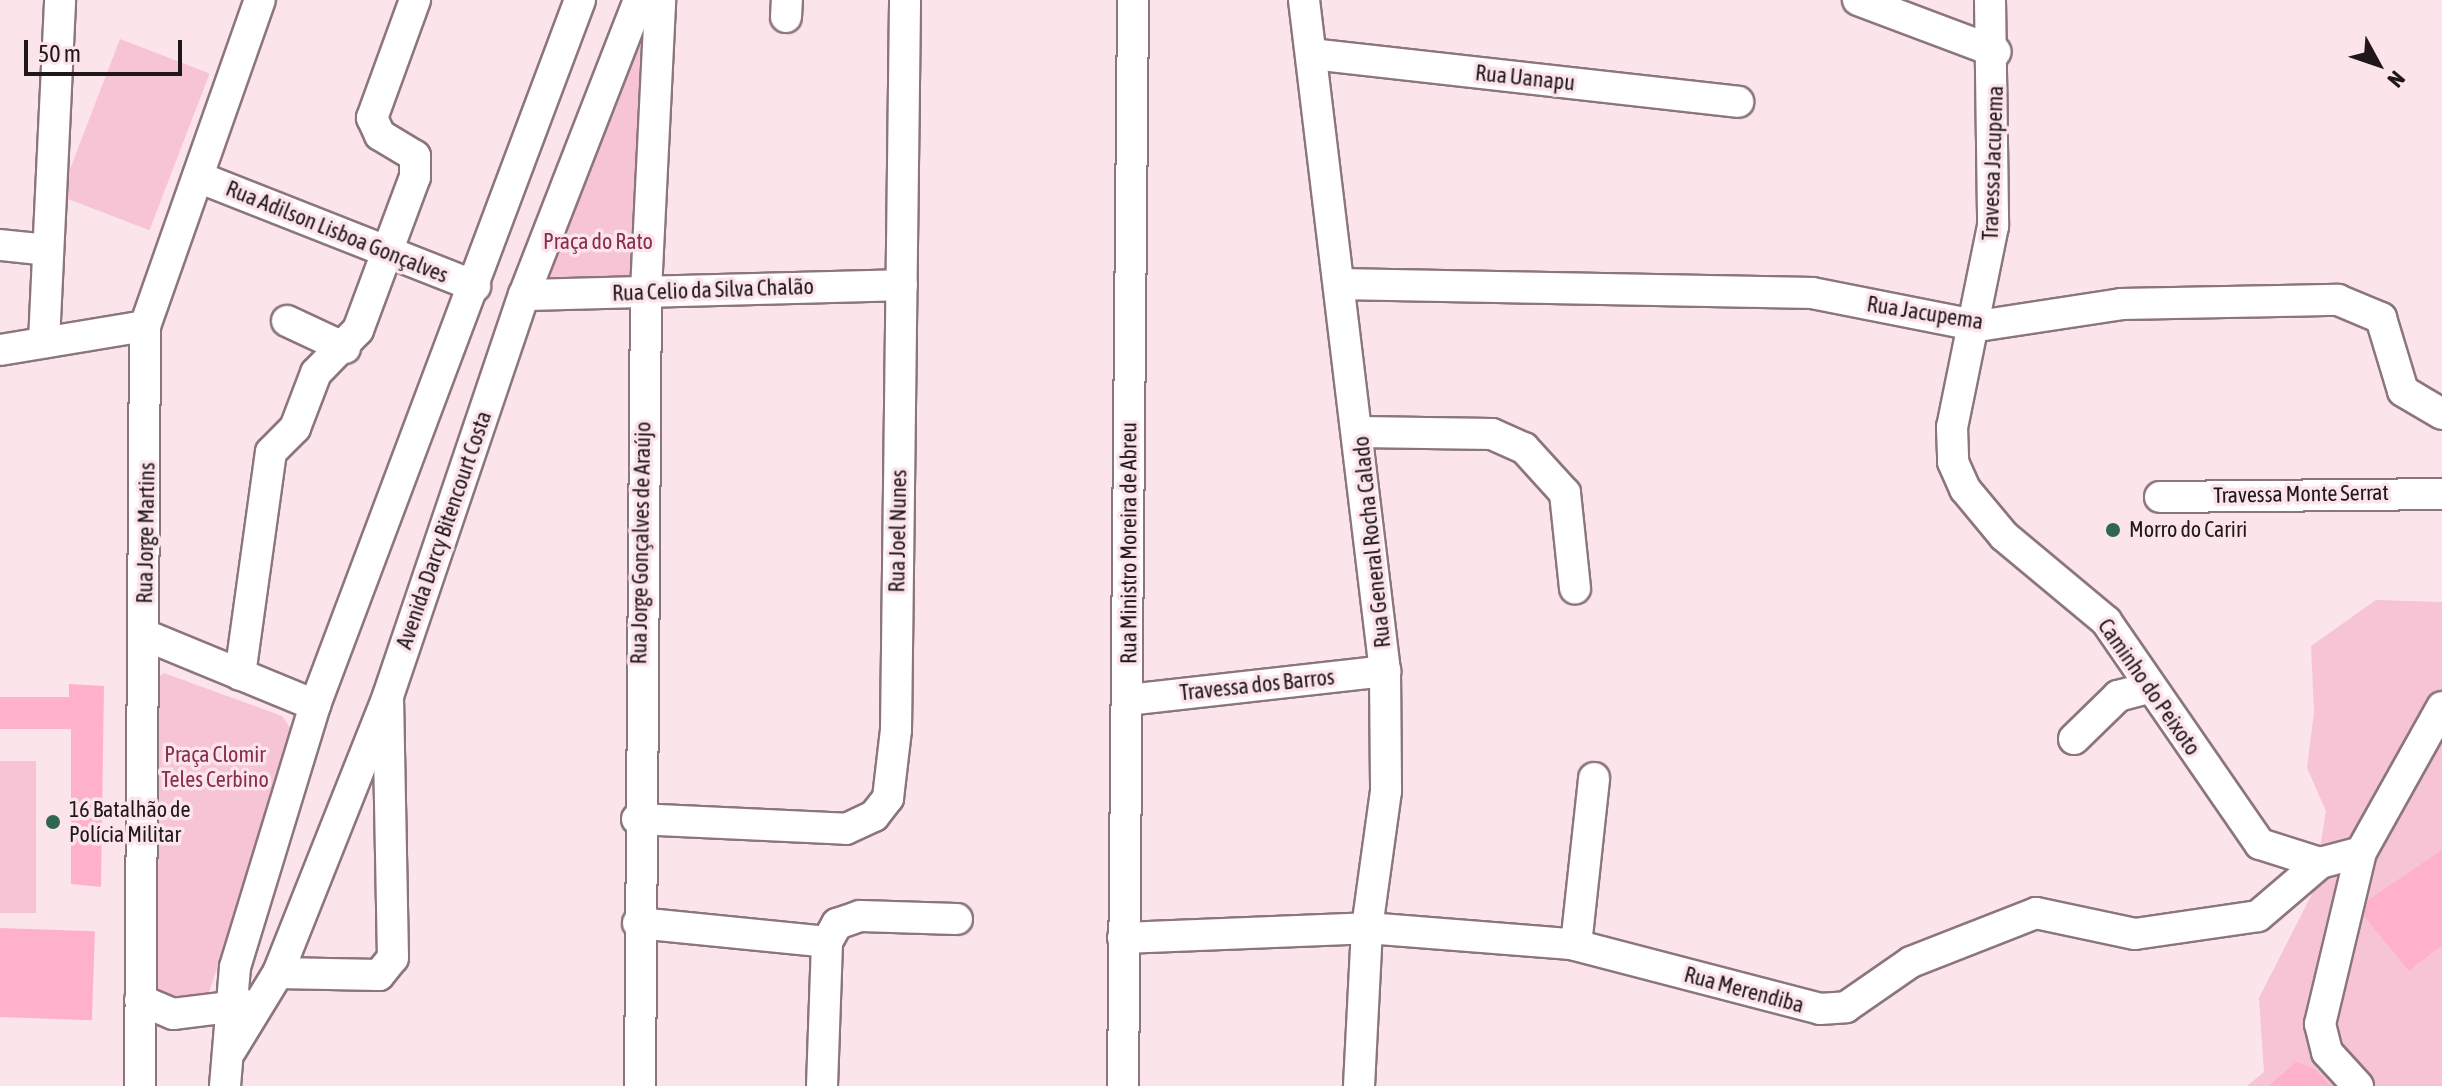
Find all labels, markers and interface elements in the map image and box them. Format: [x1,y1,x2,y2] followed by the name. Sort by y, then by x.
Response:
[28,24,186,74] scale bar
[2338,24,2418,104] north arrow
[38,40,81,67] text: 50 m
[1474,60,1576,96] street label: Rua Uanapu
[2382,66,2411,93] text: N
[1977,85,2009,241] street label: Travessa Jacupema
[222,175,452,289] street label: Rua Adilson Lisboa Gonçalves
[543,229,653,255] park label: Praça do Rato
[612,273,814,307] street label: Rua Celio da Silva Chalão
[1865,291,1985,335] street label: Rua Jacupema
[391,408,497,652] street label: Avenida Darcy Bitencourt Costa
[626,421,656,665] street label: Rua Jorge Gonçalves de Araújo
[1116,422,1142,664] street label: Rua Ministro Moreira de Abreu
[1348,435,1396,649] street label: Rua General Rocha Calado
[132,462,160,604] street label: Rua Jorge Martins
[884,469,912,593] street label: Rua Joel Nunes
[2213,479,2389,509] street label: Travessa Monte Serrat
[2129,517,2247,543] place label: Morro do Cariri
[2104,521,2122,539] marker: Morro do Cariri
[2092,614,2206,760] street label: Caminho do Peixoto
[1178,664,1336,706] street label: Travessa dos Barros
[161,741,269,792] park label: Praça Clomir Teles Cerbino
[69,796,190,848] place label: 16 Batalhão de Polícia Militar
[44,813,62,831] marker: 16 Batalhão de Polícia Militar
[1681,961,1807,1019] street label: Rua Merendiba

